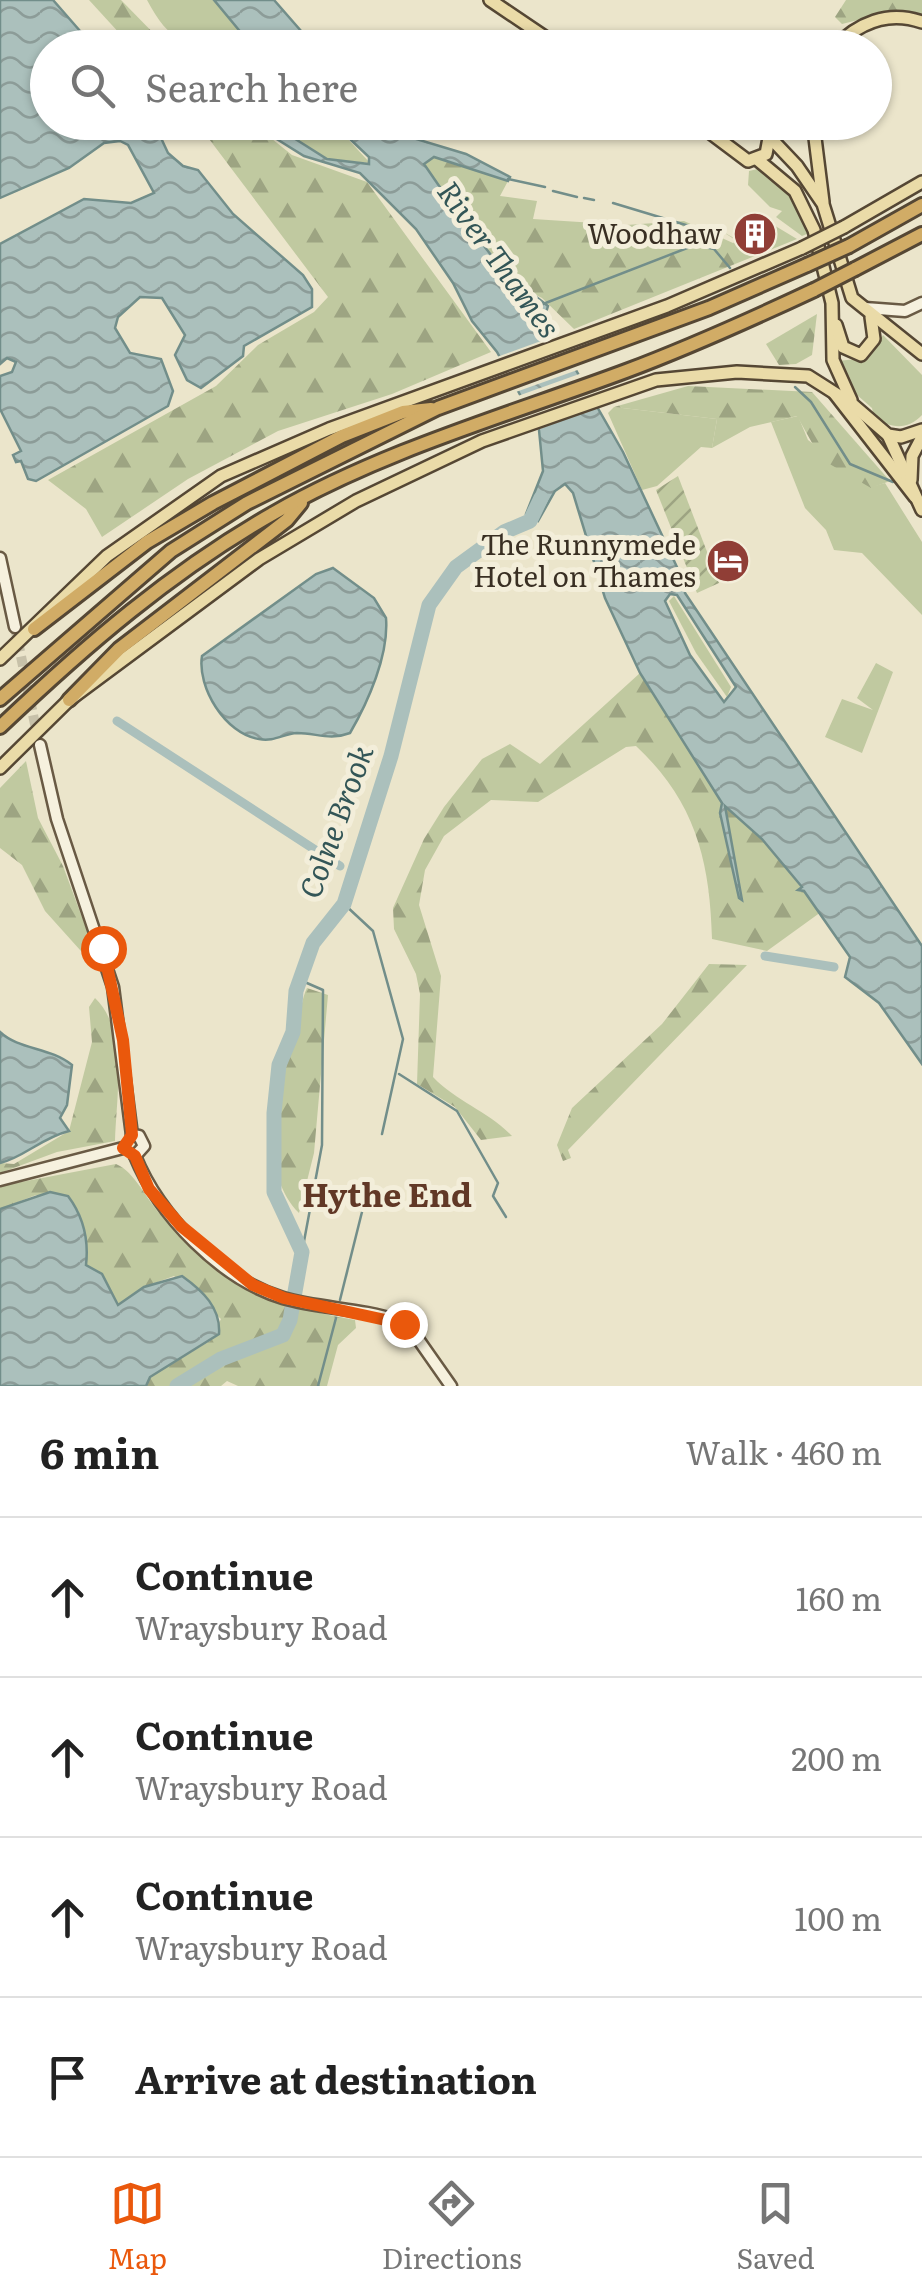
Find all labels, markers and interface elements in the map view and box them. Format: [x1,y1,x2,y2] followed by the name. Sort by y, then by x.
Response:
[30,30,892,140] search box
[145,57,358,114] text: Search here
[65,58,120,113] icon: search
[428,171,572,346] water label: River Thames
[587,211,722,253] place label: Woodhaw
[732,211,778,257] building icon: Woodhaw
[473,522,696,596] place label: The Runnymede Hotel on Thames
[705,538,751,584] hotel icon: The Runnymede Hotel on Thames
[286,738,382,904] water label: Colne Brook
[81,926,127,972] route start
[302,1169,472,1217] district label: Hythe End
[382,1302,428,1348] route end
[40,1420,159,1482] text: 6 min
[686,1427,882,1475] text: Walk · 460 m
[135,1545,313,1602] text: Continue
[40,1570,95,1625] icon: ahead
[796,1573,882,1621] text: 160 m
[135,1602,388,1650] text: Wraysbury Road
[135,1705,313,1762] text: Continue
[40,1730,95,1785] icon: ahead
[791,1733,882,1781] text: 200 m
[135,1762,388,1810] text: Wraysbury Road
[135,1865,313,1922] text: Continue
[40,1890,95,1945] icon: ahead
[795,1893,882,1941] text: 100 m
[135,1922,388,1970] text: Wraysbury Road
[135,2049,537,2106] text: Arrive at destination
[40,2050,95,2105] icon: arrive
[107,2176,167,2278] tab: Map
[382,2176,522,2278] tab: Directions
[737,2176,815,2278] tab: Saved

